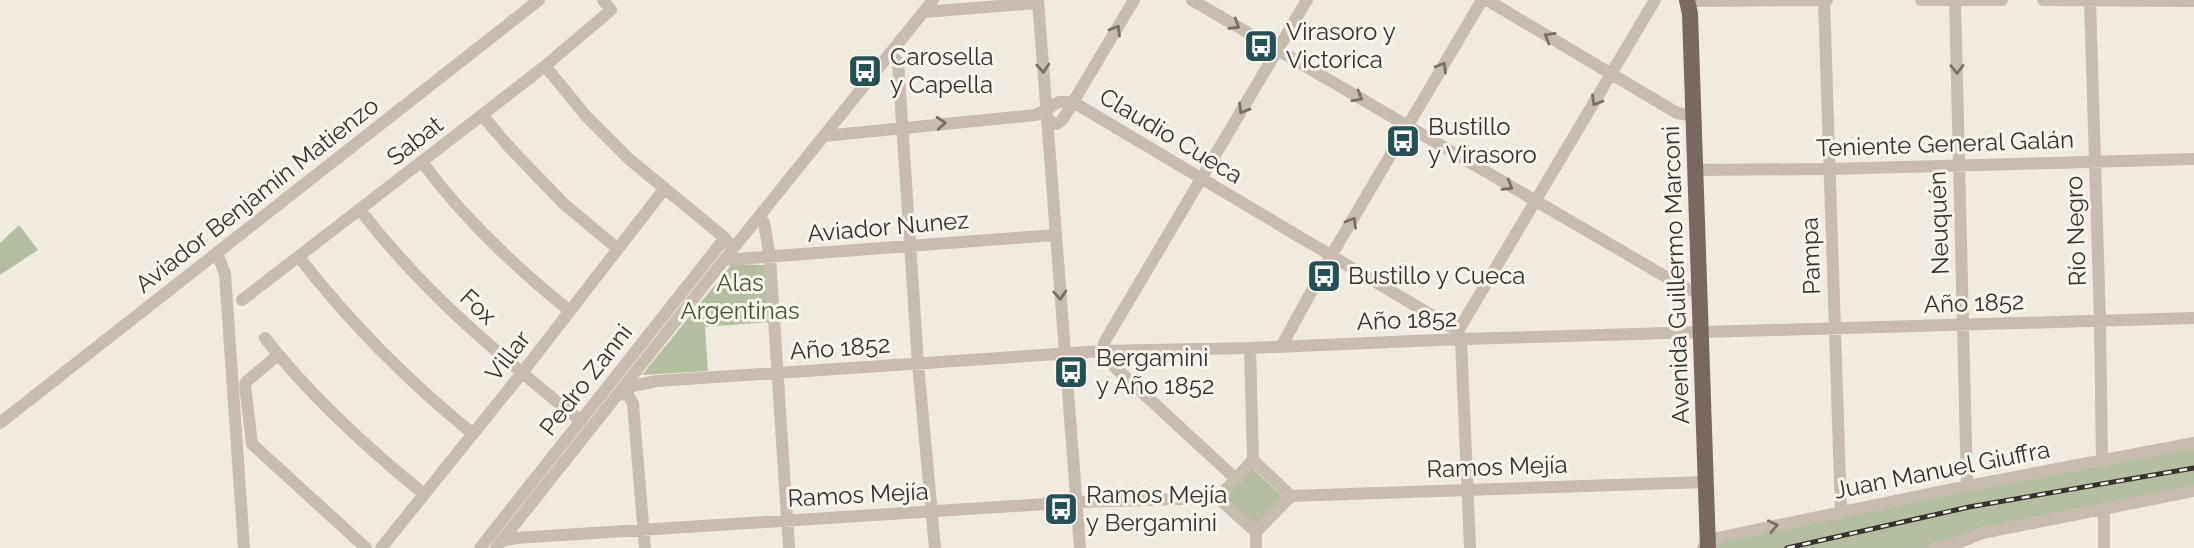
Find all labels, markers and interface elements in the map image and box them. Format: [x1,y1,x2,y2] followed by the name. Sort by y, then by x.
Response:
[1227,17,1240,30] one-way arrow
[1286,17,1396,74] place label: Virasoro y Victorica
[1108,25,1121,38] one-way arrow
[1242,27,1280,65] bus stop icon: Virasoro y Victorica
[1544,32,1557,45] one-way arrow
[890,42,994,99] place label: Carosella y Capella
[846,52,884,90] bus stop icon: Carosella y Capella
[1434,62,1447,75] one-way arrow
[1035,63,1050,74] one-way arrow
[1949,64,1964,75] one-way arrow
[1094,81,1248,190] street label: Claudio Cueca
[1350,89,1363,102] one-way arrow
[129,91,384,299] street label: Aviador Benjamín Matienzo
[1591,93,1604,106] one-way arrow
[1238,102,1251,114] one-way arrow
[381,110,449,172] street label: Sabat
[1428,112,1537,169] place label: Bustillo y Virasoro
[935,116,946,131] one-way arrow
[1384,122,1422,160] bus stop icon: Bustillo y Virasoro
[1656,125,1695,425] street label: Avenida Guillermo Marconi
[1816,125,2074,162] street label: Teniente General Galán
[1922,171,1955,275] street label: Neuquén
[2059,175,2092,287] street label: Río Negro
[1501,178,1514,191] one-way arrow
[806,205,970,248] street label: Aviador Nunez
[1343,216,1356,229] one-way arrow
[1795,217,1826,295] street label: Pampa
[1305,257,1343,295] bus stop icon: Bustillo y Cueca
[1348,261,1525,290] place label: Bustillo y Cueca
[680,268,800,325] park label: Alas Argentinas
[454,283,503,331] street label: Fox
[1923,286,2025,319] street label: Año 1852
[1052,290,1067,301] one-way arrow
[1356,303,1458,336] street label: Año 1852
[533,318,638,441] street label: Pedro Zanni
[479,324,537,387] street label: Villar
[789,330,891,365] street label: Año 1852
[1096,343,1214,400] place label: Bergamini y Año 1852
[1052,353,1090,391] bus stop icon: Bergamini y Año 1852
[1832,434,2052,505] street label: Juan Manuel Giuffra
[1426,450,1568,483] street label: Ramos Mejía
[787,476,929,513] street label: Ramos Mejía
[1086,480,1227,537] place label: Ramos Mejía y Bergamini
[1042,490,1080,528] bus stop icon: Ramos Mejía y Bergamini
[1767,519,1779,534] one-way arrow

